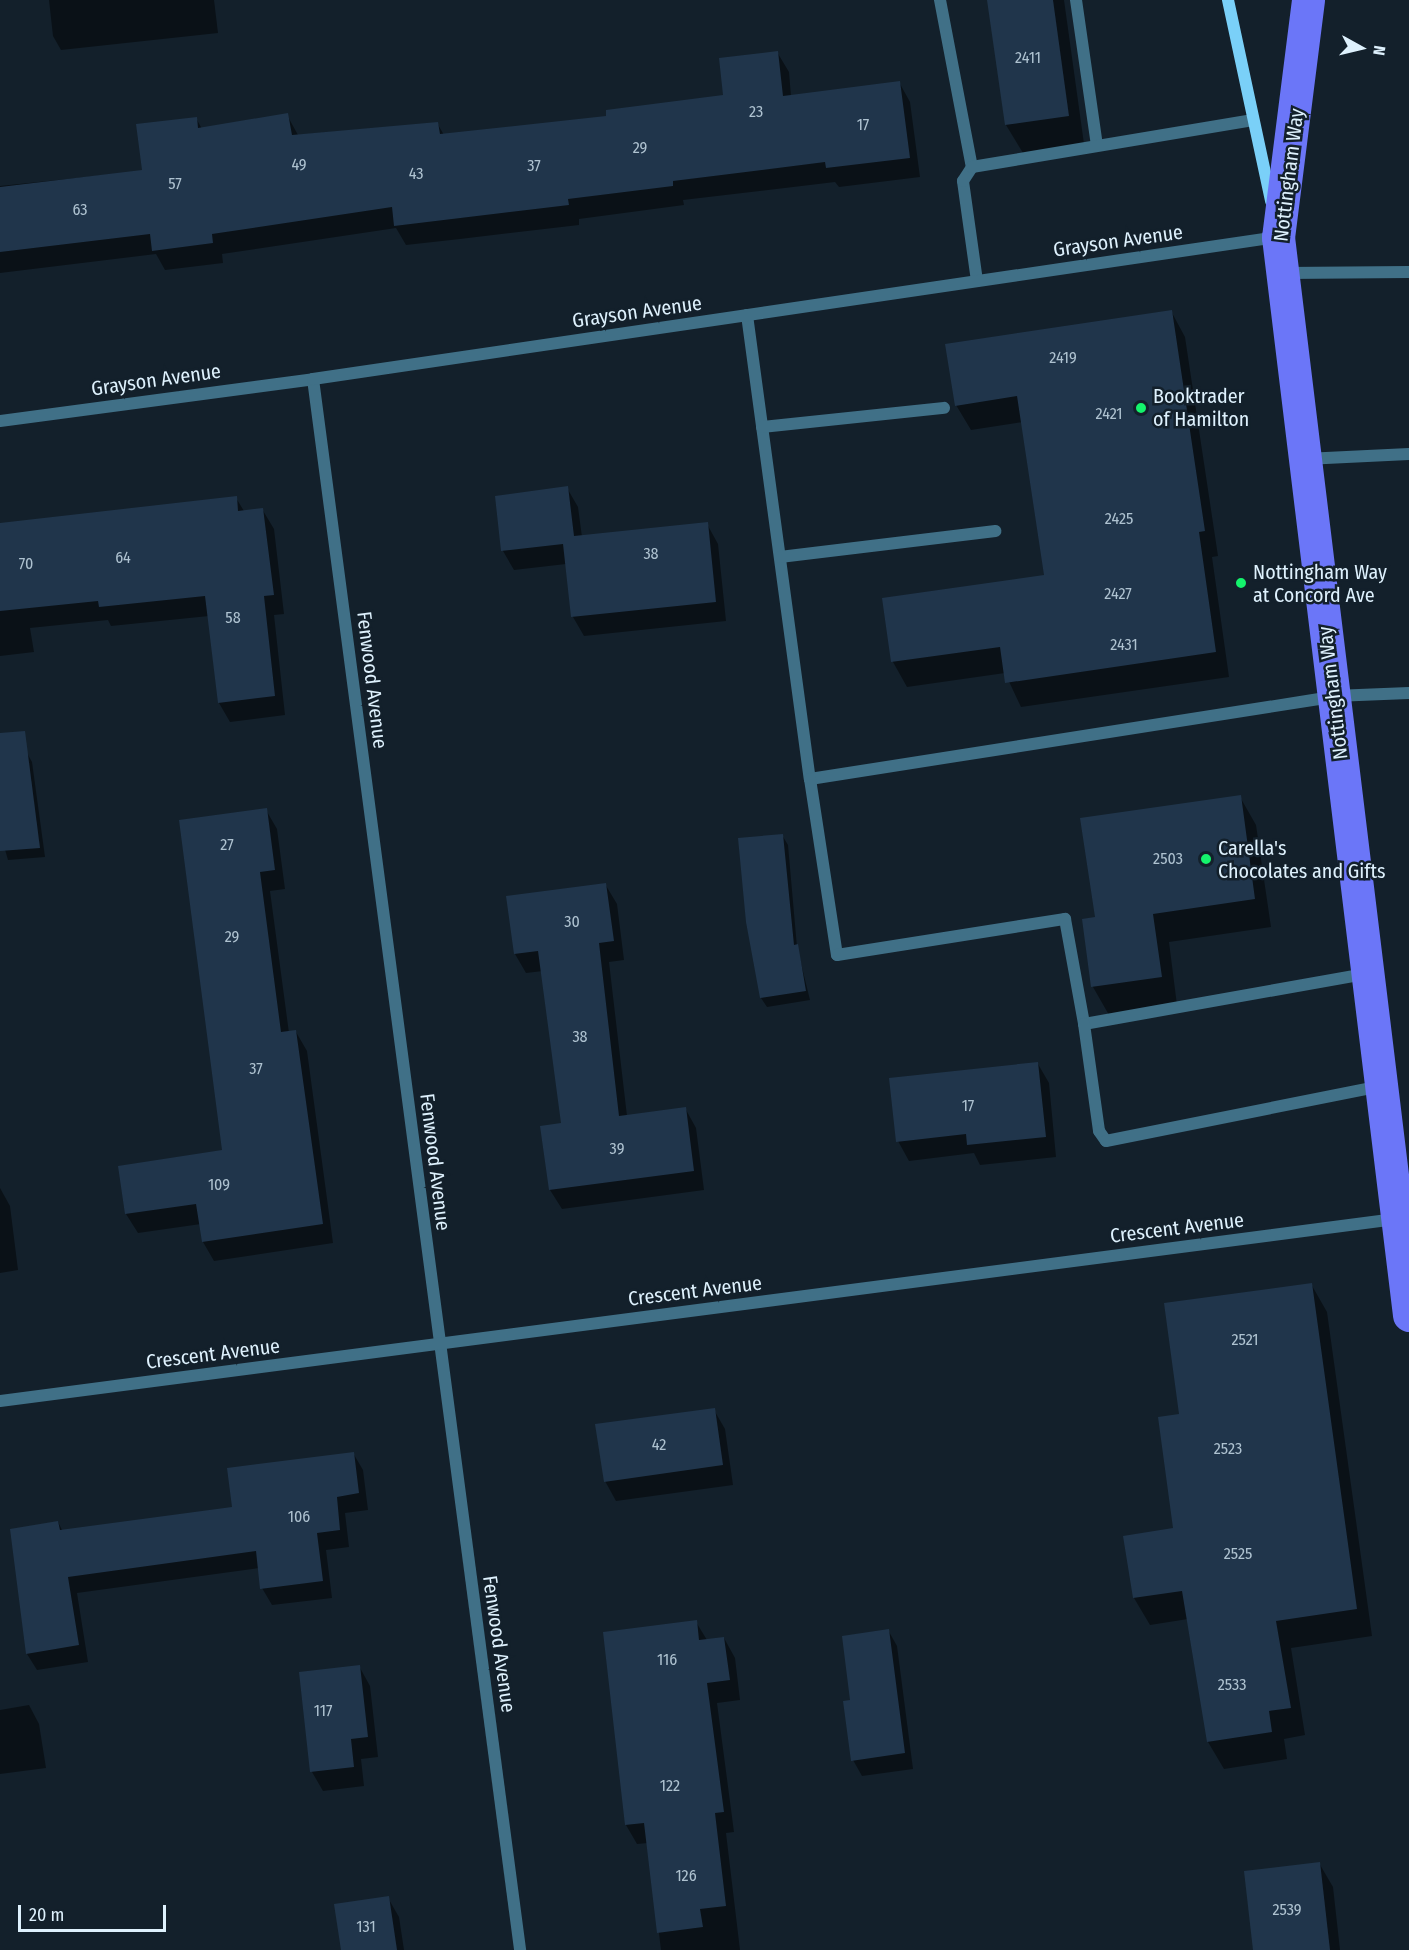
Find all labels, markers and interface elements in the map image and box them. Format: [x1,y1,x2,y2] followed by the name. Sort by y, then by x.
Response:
[1331,18,1391,78] north arrow
[1369,45,1389,57] text: N
[1015,48,1041,68] house number: 2411
[749,102,763,122] house number: 23
[1269,107,1309,243] street label: Nottingham Way
[857,115,869,135] house number: 17
[633,138,647,158] house number: 29
[291,155,307,175] house number: 49
[527,156,541,176] house number: 37
[409,164,423,184] house number: 43
[168,174,182,194] house number: 57
[72,200,88,220] house number: 63
[1052,220,1184,262] street label: Grayson Avenue
[571,291,703,333] street label: Grayson Avenue
[1049,348,1077,368] house number: 2419
[90,359,222,401] street label: Grayson Avenue
[1153,384,1249,431] place label: Booktrader of Hamilton
[1134,401,1148,415] marker: Booktrader of Hamilton
[1095,404,1123,424] house number: 2421
[1105,509,1133,529] house number: 2425
[643,544,659,564] house number: 38
[115,548,131,568] house number: 64
[19,554,33,574] house number: 70
[1253,560,1387,607] place label: Nottingham Way at Concord Ave
[1234,576,1248,590] marker: Nottingham Way at Concord Ave
[1104,584,1132,604] house number: 2427
[225,608,241,628] house number: 58
[352,610,392,750] street label: Fenwood Avenue
[1313,625,1353,761] street label: Nottingham Way
[1110,635,1138,655] house number: 2431
[220,835,234,855] house number: 27
[1218,836,1386,883] place label: Carella's Chocolates and Gifts
[1153,849,1183,869] house number: 2503
[1199,852,1213,866] marker: Carella's Chocolates and Gifts
[564,912,580,932] house number: 30
[225,927,239,947] house number: 29
[572,1027,588,1047] house number: 38
[249,1059,263,1079] house number: 37
[415,1092,455,1232] street label: Fenwood Avenue
[962,1096,974,1116] house number: 17
[610,1139,624,1159] house number: 39
[208,1175,230,1195] house number: 109
[1109,1208,1245,1248] street label: Crescent Avenue
[627,1271,763,1311] street label: Crescent Avenue
[1231,1330,1259,1350] house number: 2521
[145,1334,281,1374] street label: Crescent Avenue
[652,1435,666,1455] house number: 42
[1214,1439,1242,1459] house number: 2523
[288,1507,310,1527] house number: 106
[1224,1544,1252,1564] house number: 2525
[478,1574,520,1714] street label: Fenwood Avenue
[657,1650,677,1670] house number: 116
[1218,1675,1246,1695] house number: 2533
[314,1701,332,1721] house number: 117
[660,1776,680,1796] house number: 122
[675,1866,697,1886] house number: 126
[21,1893,170,1931] scale bar
[1272,1900,1302,1920] house number: 2539
[29,1904,64,1926] text: 20 m
[356,1917,376,1937] house number: 131

